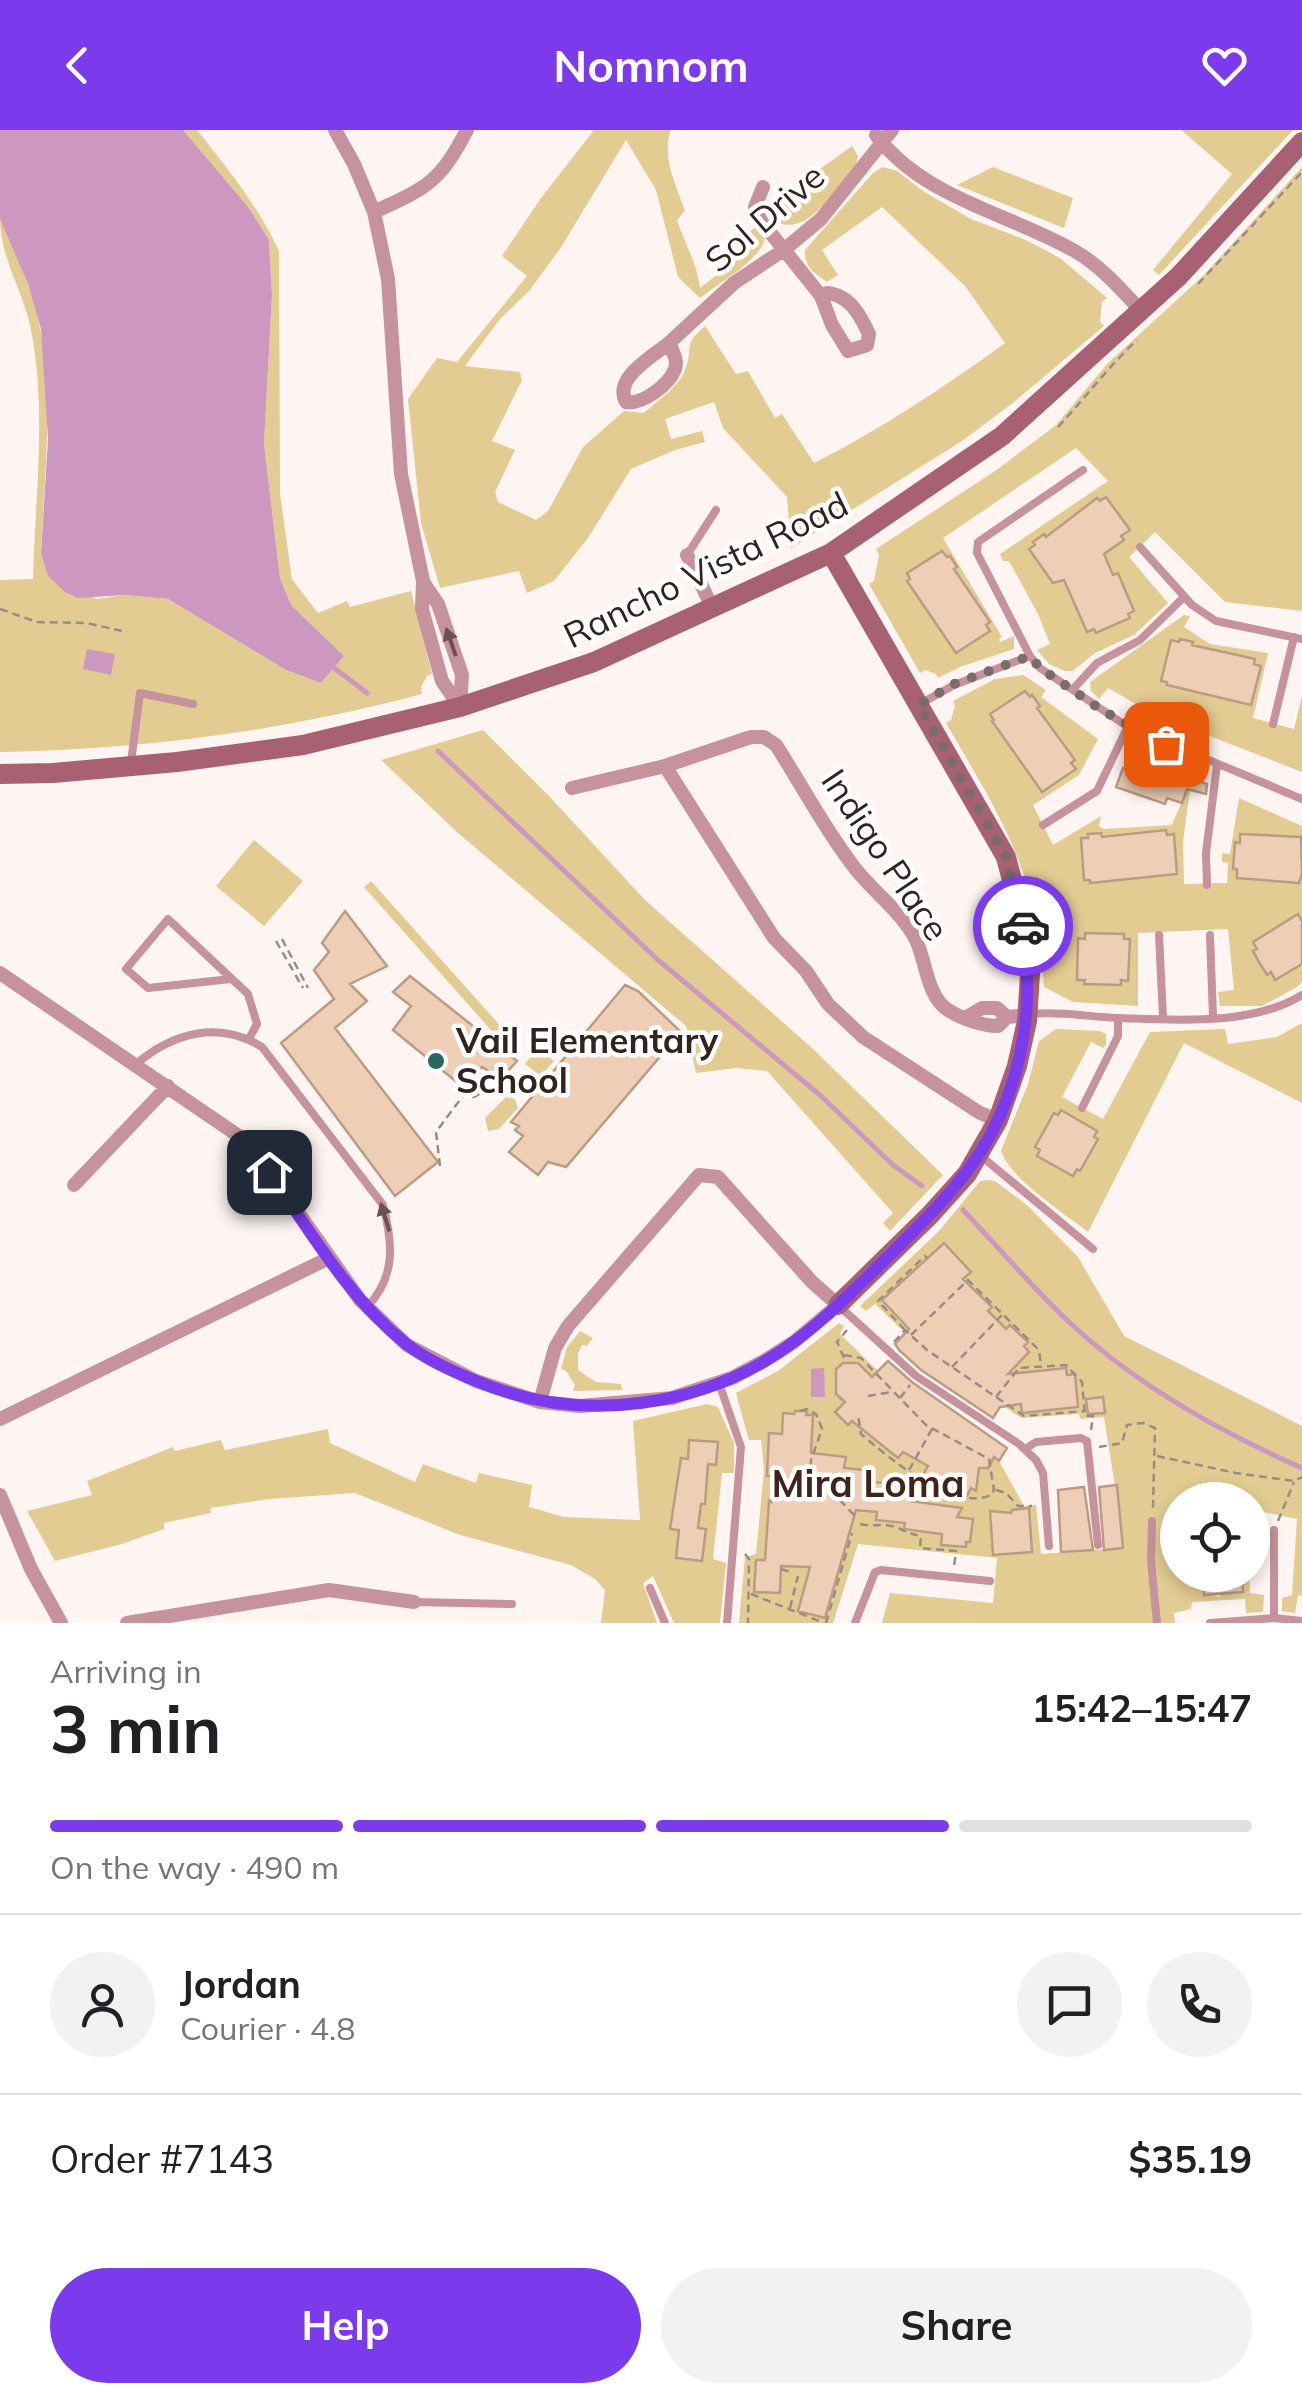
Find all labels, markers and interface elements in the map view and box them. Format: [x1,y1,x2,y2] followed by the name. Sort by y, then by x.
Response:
[553,37,749,93] text: Nomnom
[50,38,105,93] icon: back
[1197,38,1252,93] icon: heart
[696,153,833,281] street label: Sol Drive
[556,481,855,657] street label: Rancho Vista Road
[442,627,457,657] one-way arrow
[1124,702,1209,787] pin
[1139,717,1194,772] icon: bag
[812,760,959,949] street label: Indigo Place
[973,876,1073,976] courier
[996,899,1051,954] icon: car
[455,1018,719,1102] place label: Vail Elementary School
[425,1050,447,1072] marker: Vail Elementary School
[227,1130,312,1215] pin
[242,1145,297,1200] icon: home
[377,1202,392,1232] one-way arrow
[771,1459,965,1507] district label: Mira Loma
[1160,1482,1270,1592] map controls
[1160,1482,1270,1592] button: locate
[50,1651,202,1691] text: Arriving in
[1032,1684,1252,1732] text: 15:42–15:47
[50,1688,221,1769] text: 3 min
[50,1847,339,1887] text: On the way · 490 m
[50,1952,155,2057] button: person
[1017,1952,1122,2057] button: chat
[1147,1952,1252,2057] button: phone
[180,1960,301,2008] text: Jordan
[180,2008,356,2048] text: Courier · 4.8
[50,2135,274,2183] text: Order #7143
[1129,2135,1252,2183] text: $35.19
[50,2268,641,2383] button: Help
[661,2268,1252,2383] button: Share

